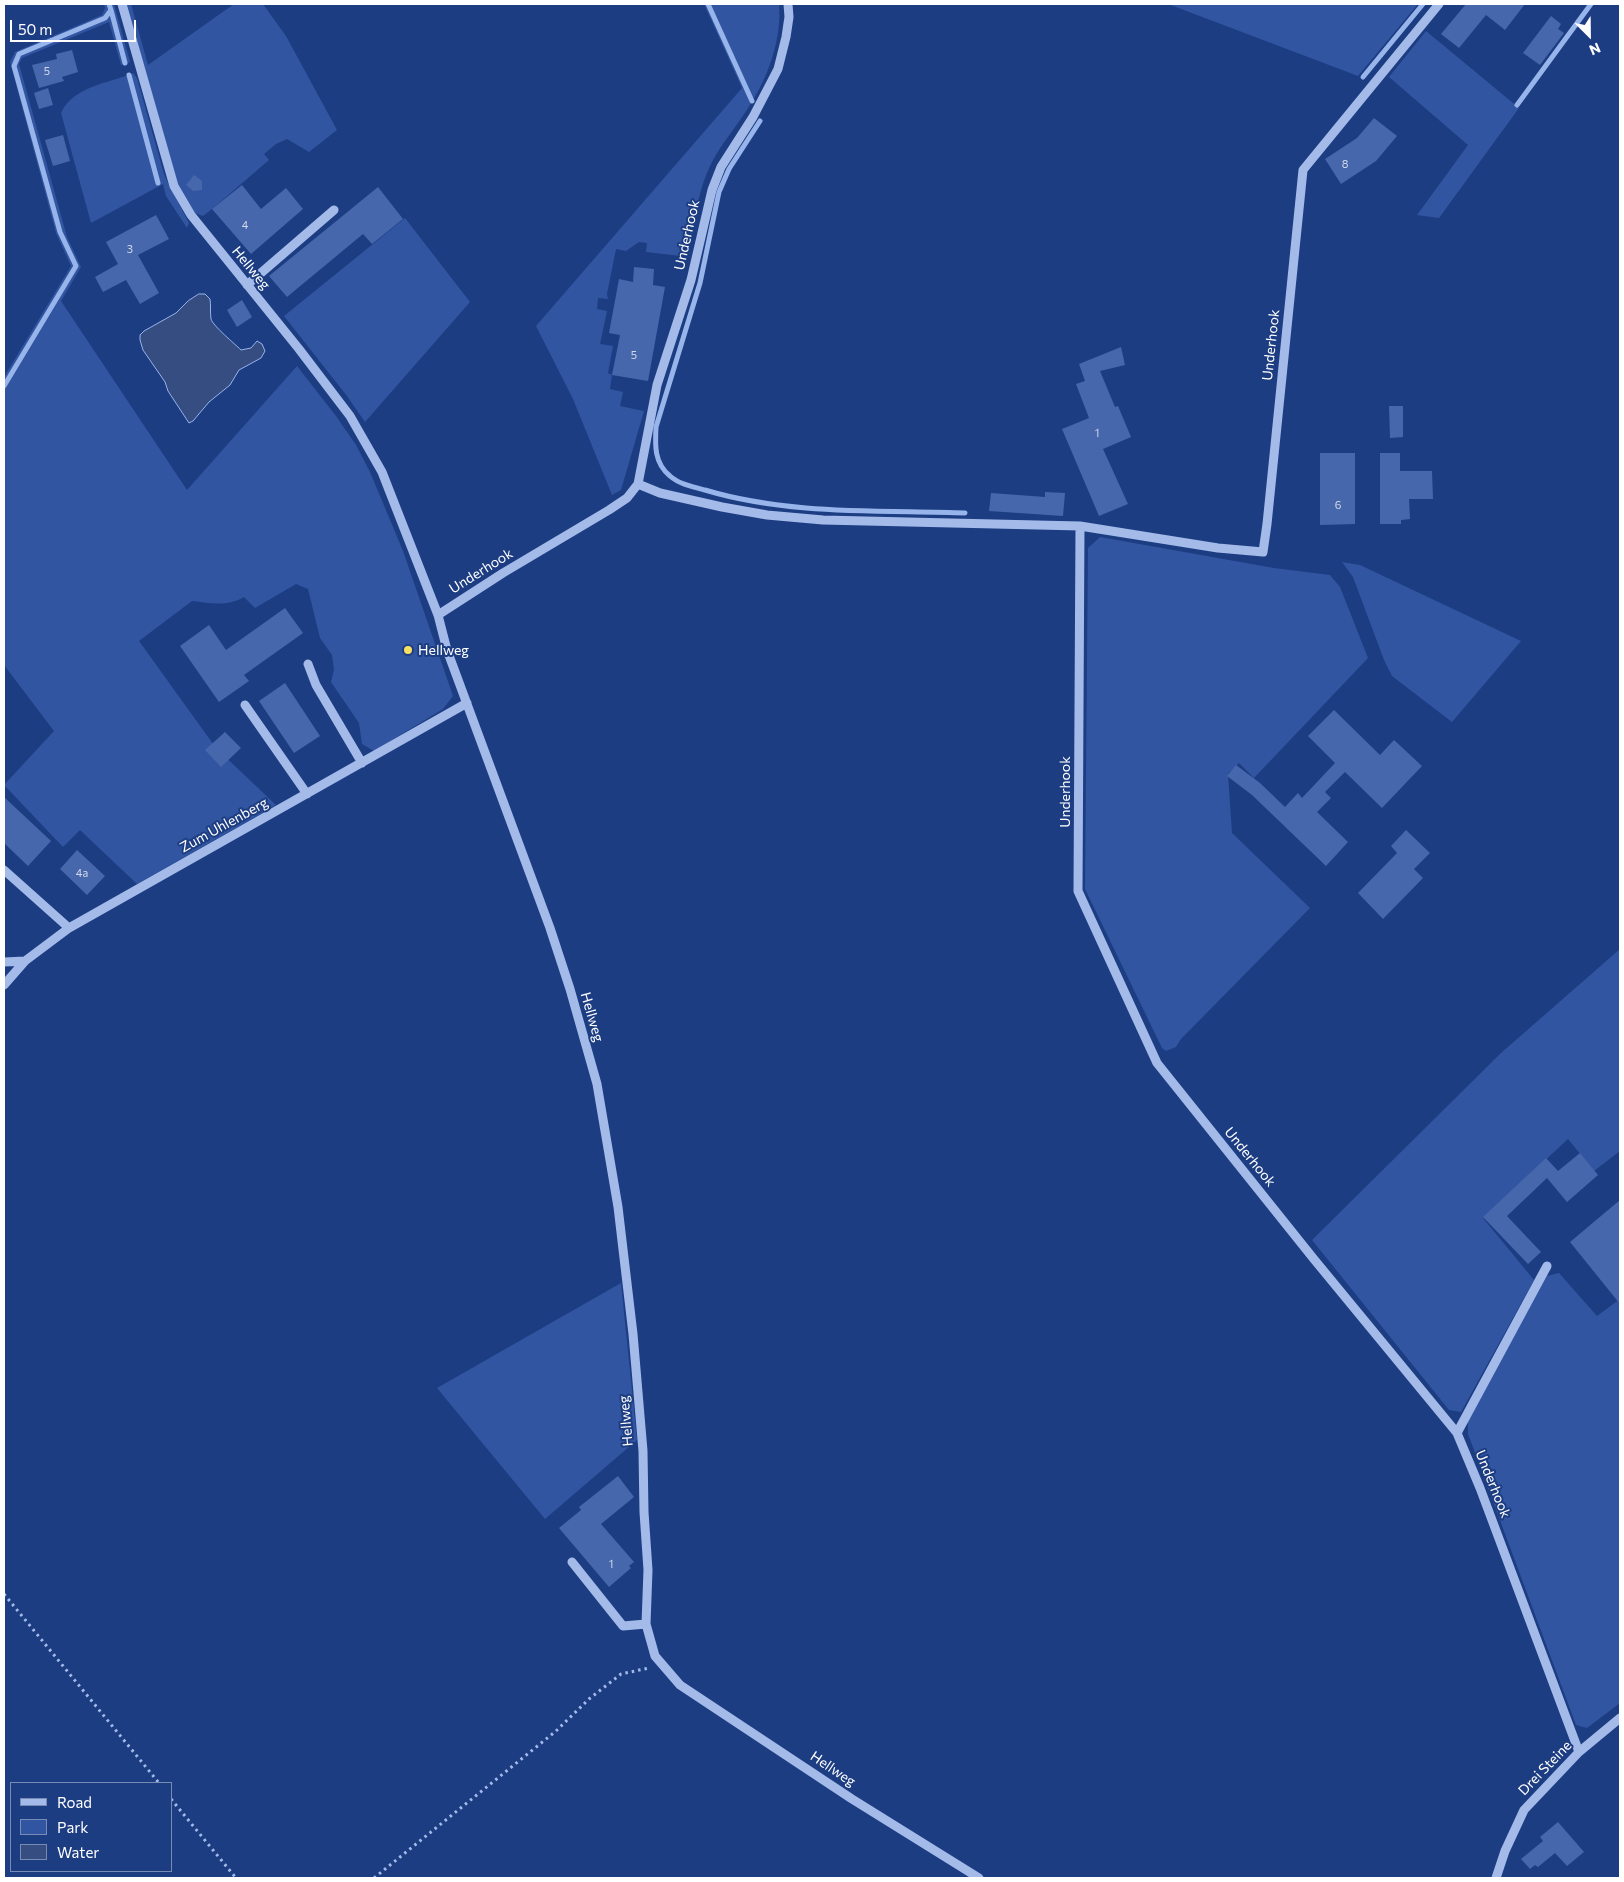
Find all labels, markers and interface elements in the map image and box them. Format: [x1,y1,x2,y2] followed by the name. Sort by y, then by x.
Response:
[12,10,139,42] scale bar
[1564,10,1614,60] north arrow
[18,20,52,38] text: 50 m
[1587,39,1603,59] text: N
[44,64,50,78] house number: 5
[1342,157,1348,171] house number: 8
[671,198,703,272] street label: Underhook
[242,218,248,232] house number: 4
[127,242,133,256] house number: 3
[228,243,274,293] street label: Hellweg
[1259,308,1283,382] street label: Underhook
[631,348,637,362] house number: 5
[1095,426,1099,440] house number: 1
[1335,498,1341,512] house number: 6
[446,545,516,597] street label: Underhook
[418,642,469,658] place label: Hellweg
[402,644,414,656] marker: Hellweg
[1057,756,1073,828] street label: Underhook
[177,794,271,856] street label: Zum Uhlenberg
[76,866,88,880] house number: 4a
[577,990,607,1044] street label: Hellweg
[1221,1124,1279,1190] street label: Underhook
[615,1395,637,1447] street label: Hellweg
[1472,1448,1514,1520] street label: Underhook
[609,1557,613,1571] house number: 1
[1515,1737,1575,1799] street label: Drei Steine
[807,1748,859,1790] street label: Hellweg
[10,1782,172,1872] legend
[57,1793,92,1811] text: Road
[57,1818,88,1836] text: Park
[57,1843,99,1861] text: Water

